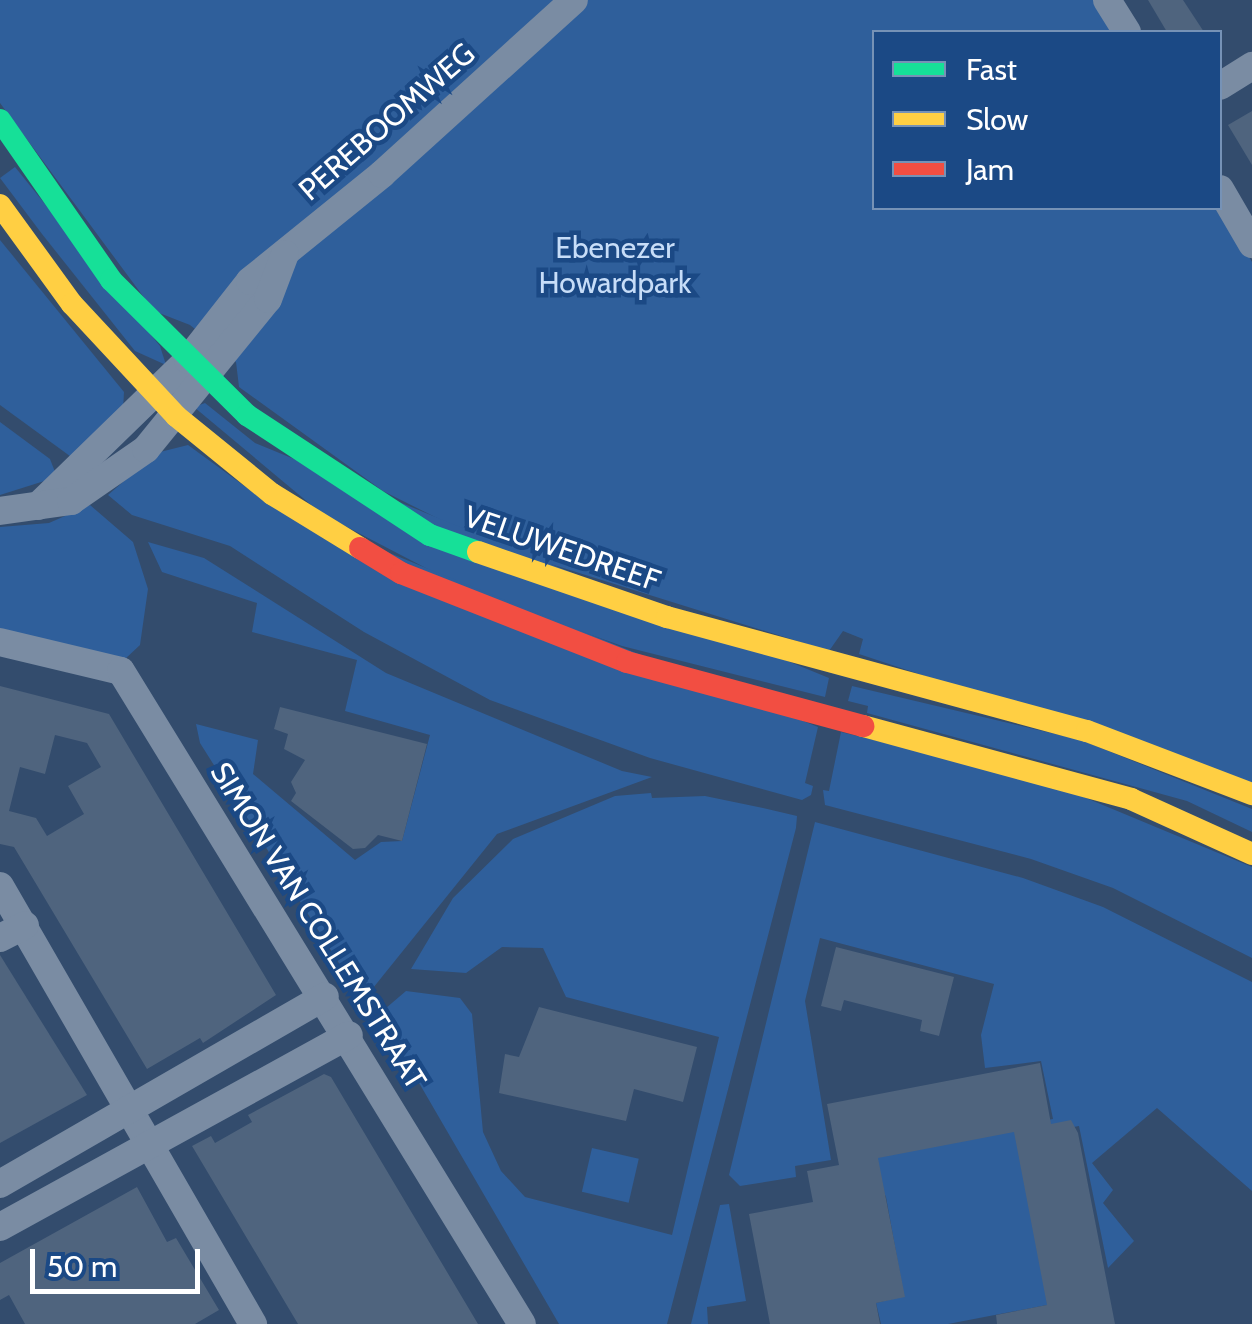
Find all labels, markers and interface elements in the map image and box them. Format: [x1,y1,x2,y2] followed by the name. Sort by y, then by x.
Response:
[872,30,1222,210] legend
[292,36,482,208] street label: PEREBOOMWEG
[966,51,1017,88] text: Fast
[966,101,1028,138] text: Slow
[966,151,1014,188] text: Jam
[539,230,691,300] park label: Ebenezer Howardpark
[459,499,665,599] street label: VELUWEDREEF
[202,756,434,1096] street label: SIMON VAN COLLEMSTRAAT
[35,1229,205,1291] scale bar
[47,1248,117,1285] text: 50 m

